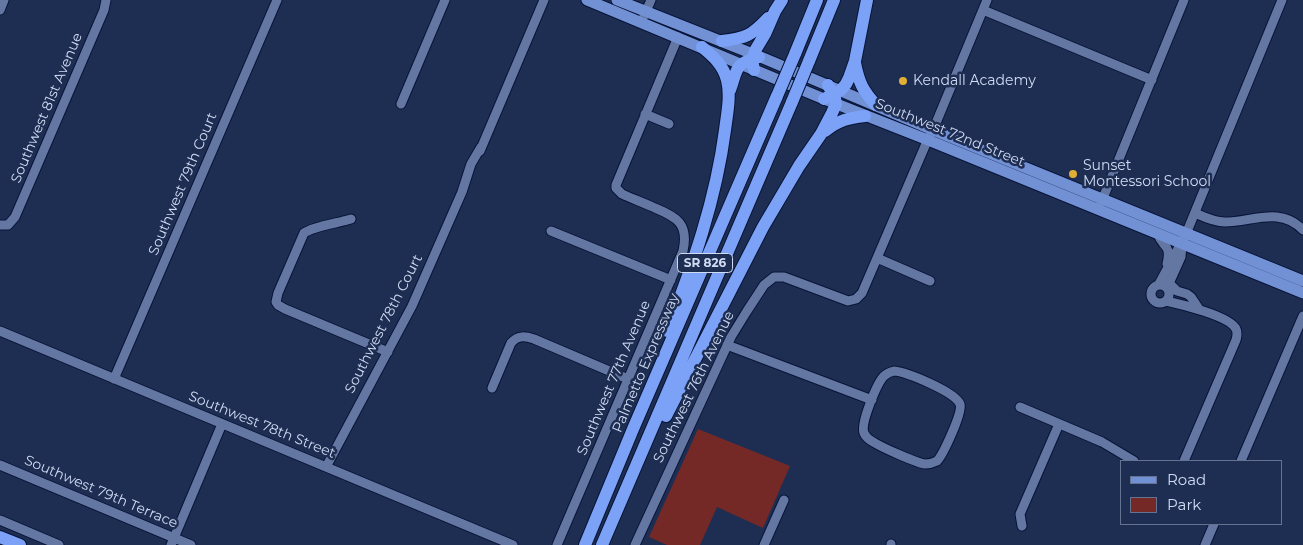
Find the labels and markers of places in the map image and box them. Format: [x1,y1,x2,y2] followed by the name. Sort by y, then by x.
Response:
[913,73,1036,89] place label: Kendall Academy
[897,75,909,87] marker: Kendall Academy
[1083,158,1211,190] place label: Sunset Montessori School
[1067,168,1079,180] marker: Sunset Montessori School

